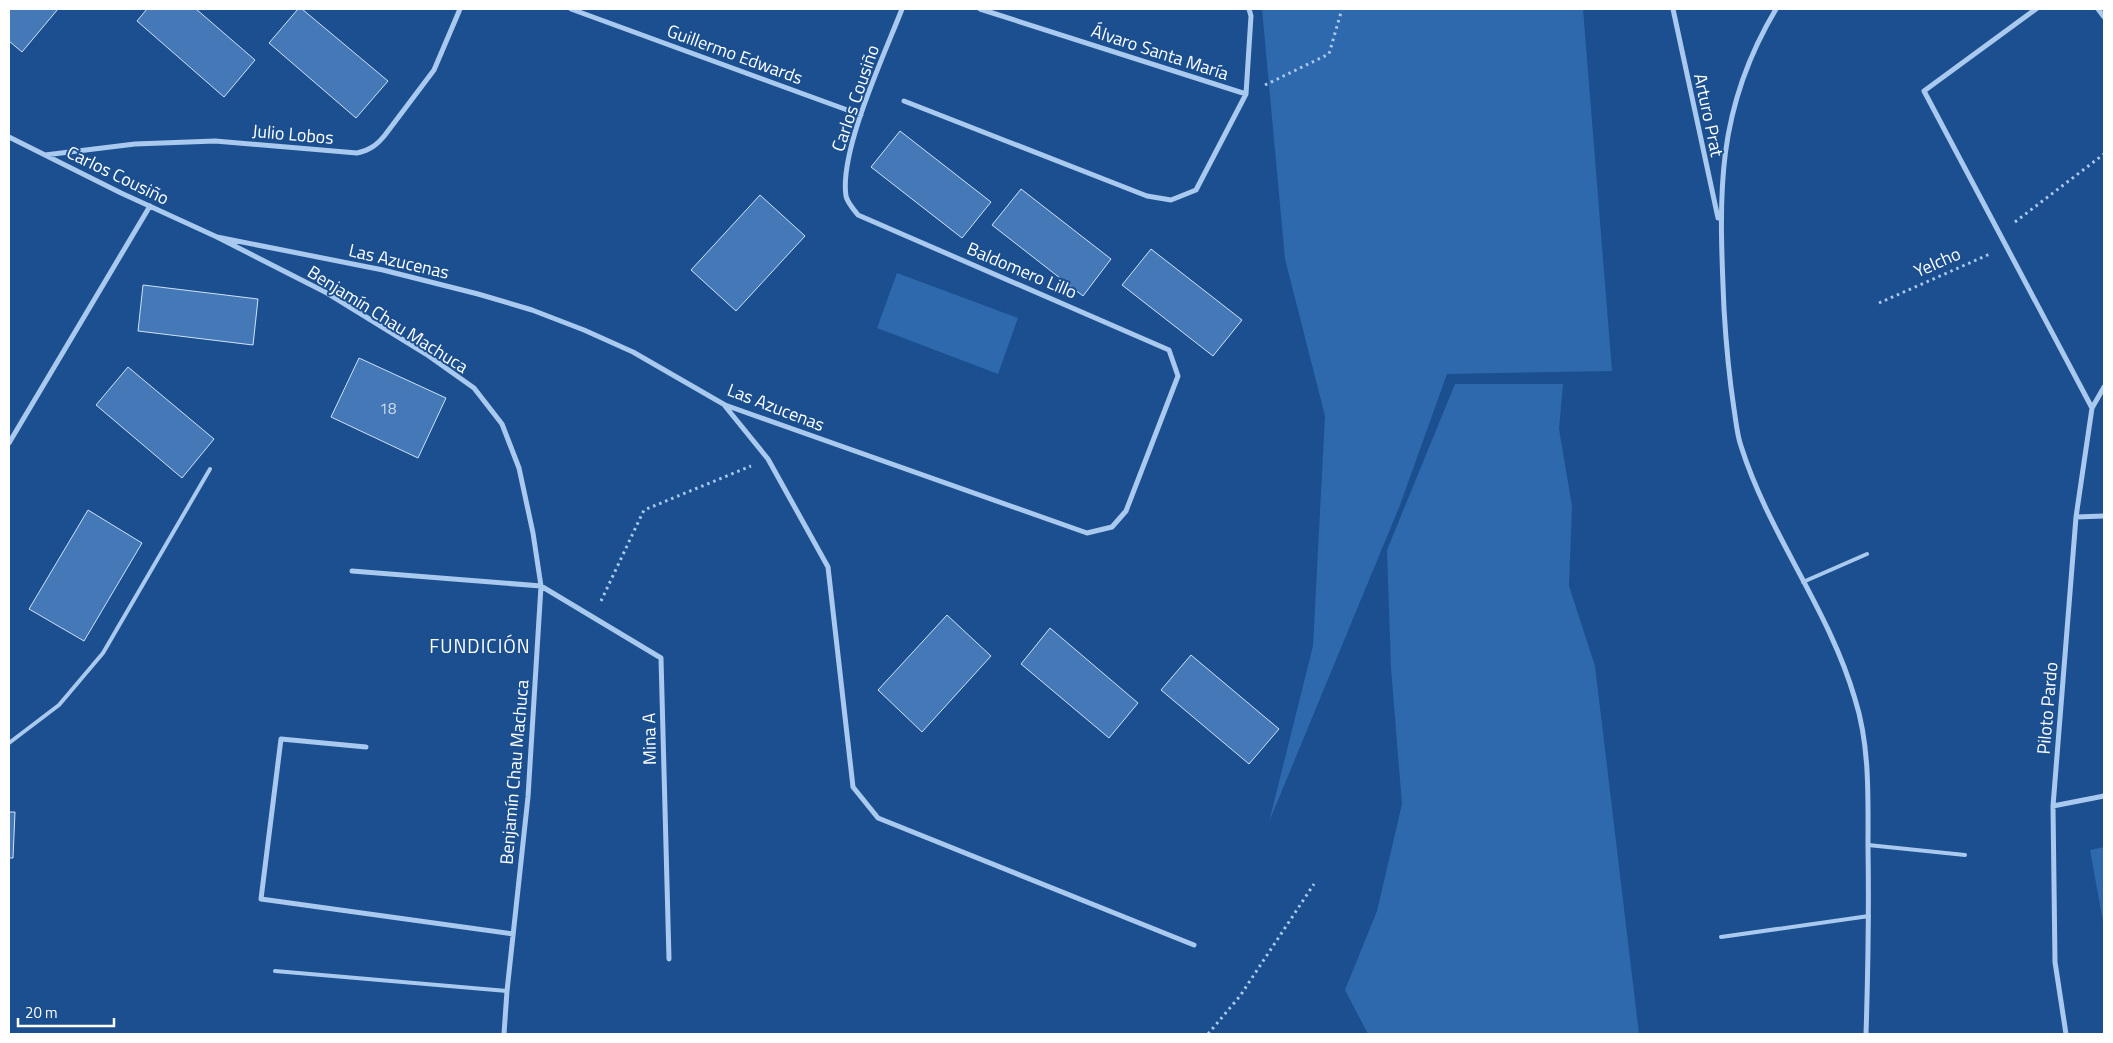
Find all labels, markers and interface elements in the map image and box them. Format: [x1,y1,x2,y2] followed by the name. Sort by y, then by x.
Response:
[663,17,807,91] street label: Guillermo Edwards
[1088,17,1232,87] street label: Álvaro Santa María
[824,41,886,155] street label: Carlos Cousiño
[1687,71,1731,160] street label: Arturo Prat
[251,117,335,151] street label: Julio Lobos
[62,138,174,212] street label: Carlos Cousiño
[963,235,1081,305] street label: Baldomero Lillo
[346,236,452,286] street label: Las Azucenas
[1909,240,1965,284] street label: Yelcho
[302,258,474,380] street label: Benjamín Chau Machuca
[723,376,829,438] street label: Las Azucenas
[380,397,396,420] house number: 18
[429,631,531,660] district label: FUNDICIÓN
[2030,661,2064,755] street label: Piloto Pardo
[492,678,536,866] street label: Benjamín Chau Machuca
[635,712,663,765] street label: Mina A
[18,996,114,1028] scale bar
[25,1001,58,1024] text: 20 m

